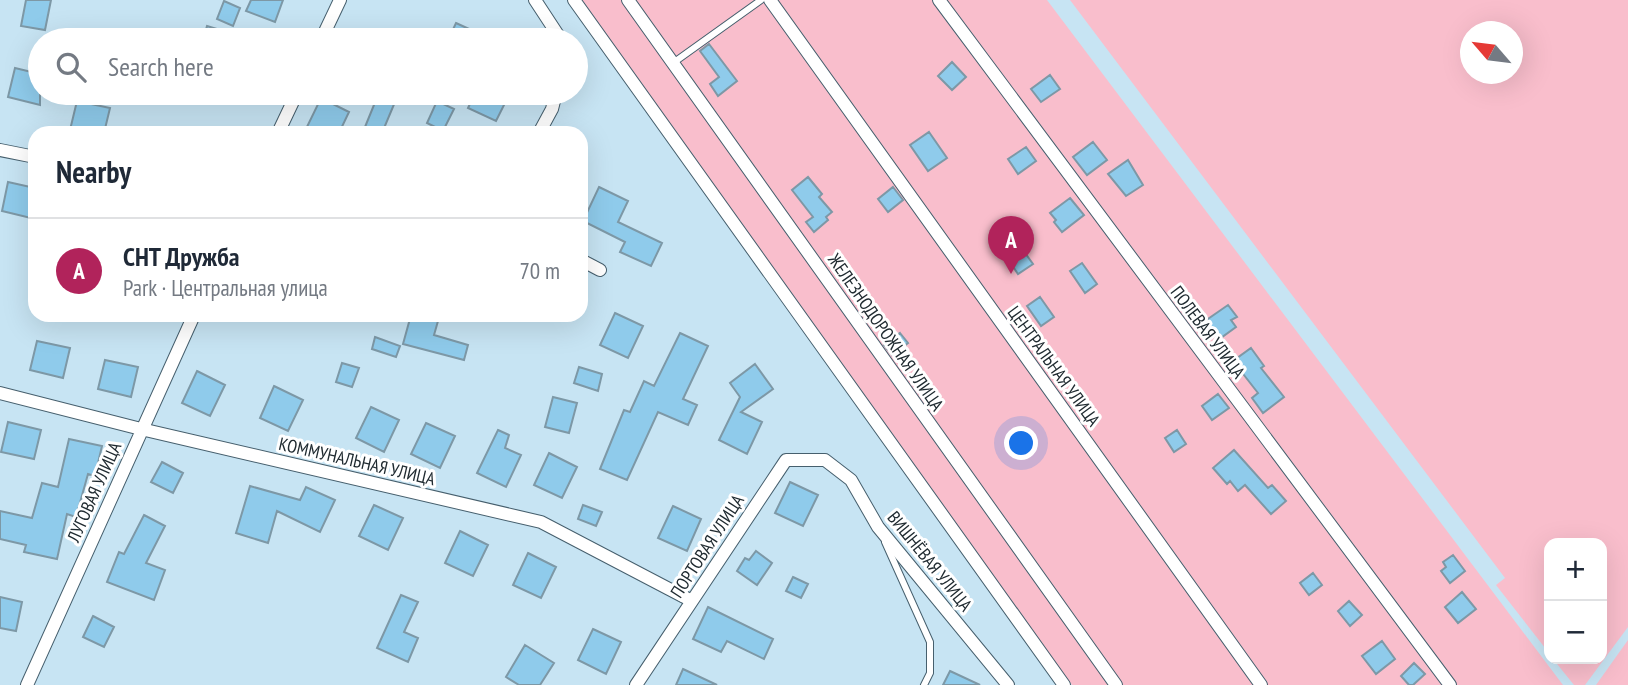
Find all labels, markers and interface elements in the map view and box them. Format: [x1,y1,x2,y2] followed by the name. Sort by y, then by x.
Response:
[1460,21,1523,84] north arrow
[28,28,588,105] search box
[52,48,90,86] icon: search
[108,50,214,83] text: Search here
[56,152,131,191] text: Nearby
[988,216,1034,274] pin: A
[123,240,240,273] text: СНТ Дружба
[822,248,949,415] street label: ЖЕЛЕЗНОДОРОЖНАЯ УЛИЦА
[73,256,85,285] text: A
[519,256,560,285] text: 70 m
[123,273,328,302] text: Park · Центральная улица
[1166,281,1251,383] street label: ПОЛЕВАЯ УЛИЦА
[1003,301,1106,431] street label: ЦЕНТРАЛЬНАЯ УЛИЦА
[1004,426,1038,460] your location
[277,432,438,490] street label: КОММУНАЛЬНАЯ УЛИЦА
[61,438,126,546] street label: ЛУГОВАЯ УЛИЦА
[665,490,749,602] street label: ПОРТОВАЯ УЛИЦА
[883,506,978,616] street label: ВИШНЁВАЯ УЛИЦА
[1544,538,1607,664] map controls
[1544,538,1607,601] button: +
[1544,601,1607,664] button: −

